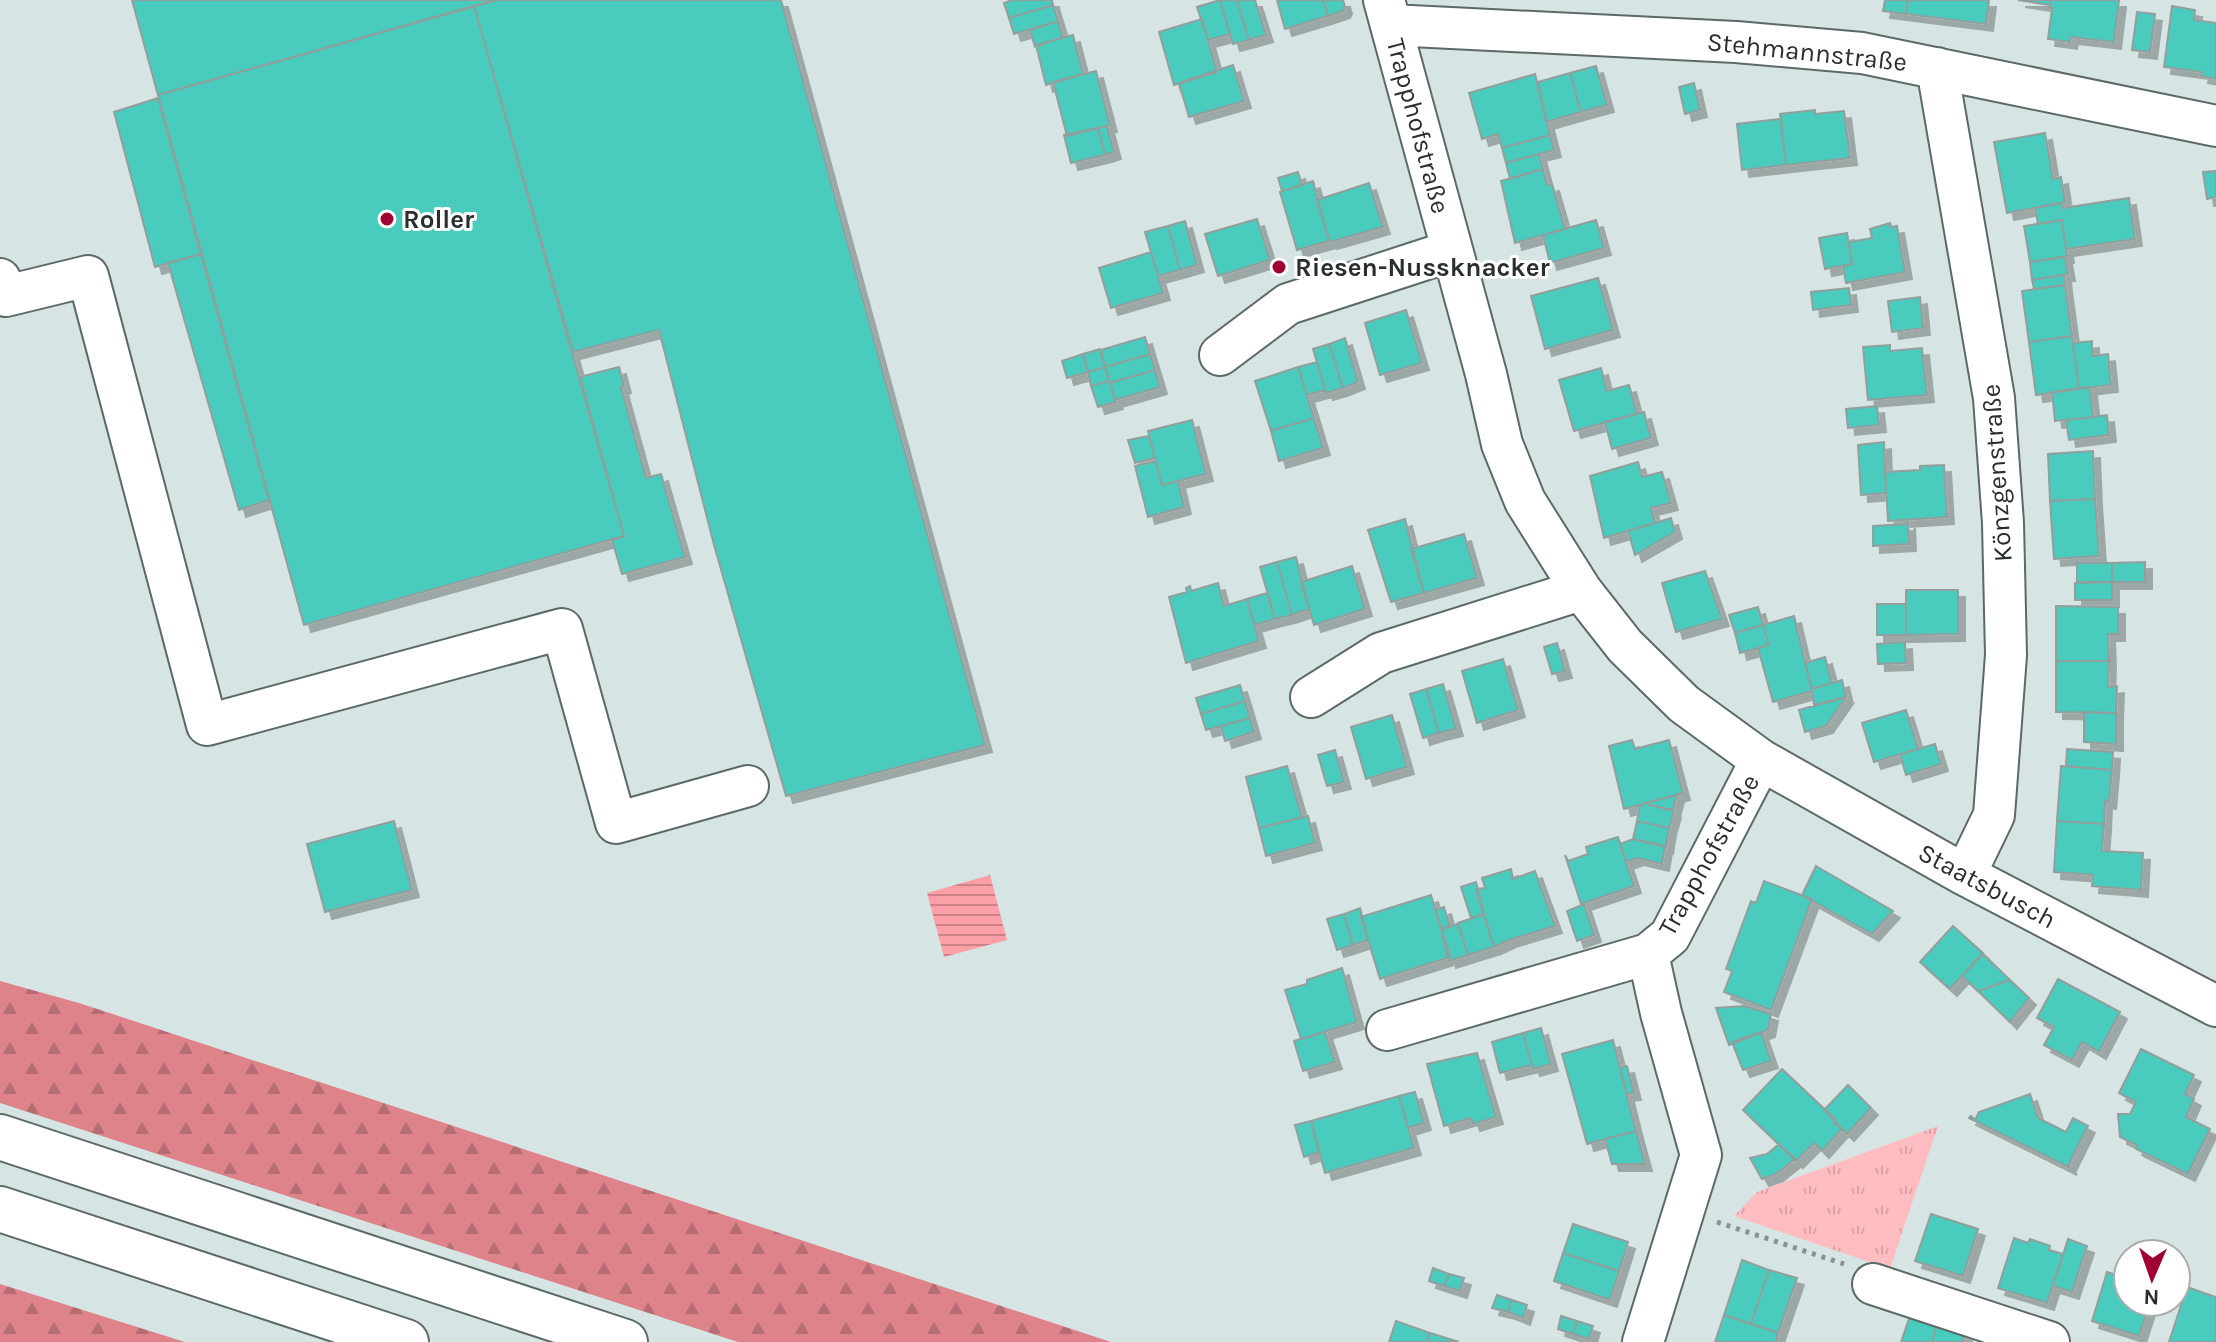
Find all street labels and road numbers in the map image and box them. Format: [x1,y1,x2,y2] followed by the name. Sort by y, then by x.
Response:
[1705,26,1909,78] street label: Stehmannstraße
[1380,35,1456,217] street label: Trapphofstraße
[1975,383,2019,563] street label: Könzgenstraße
[1652,769,1766,941] street label: Trapphofstraße
[1913,837,2061,935] street label: Staatsbusch

